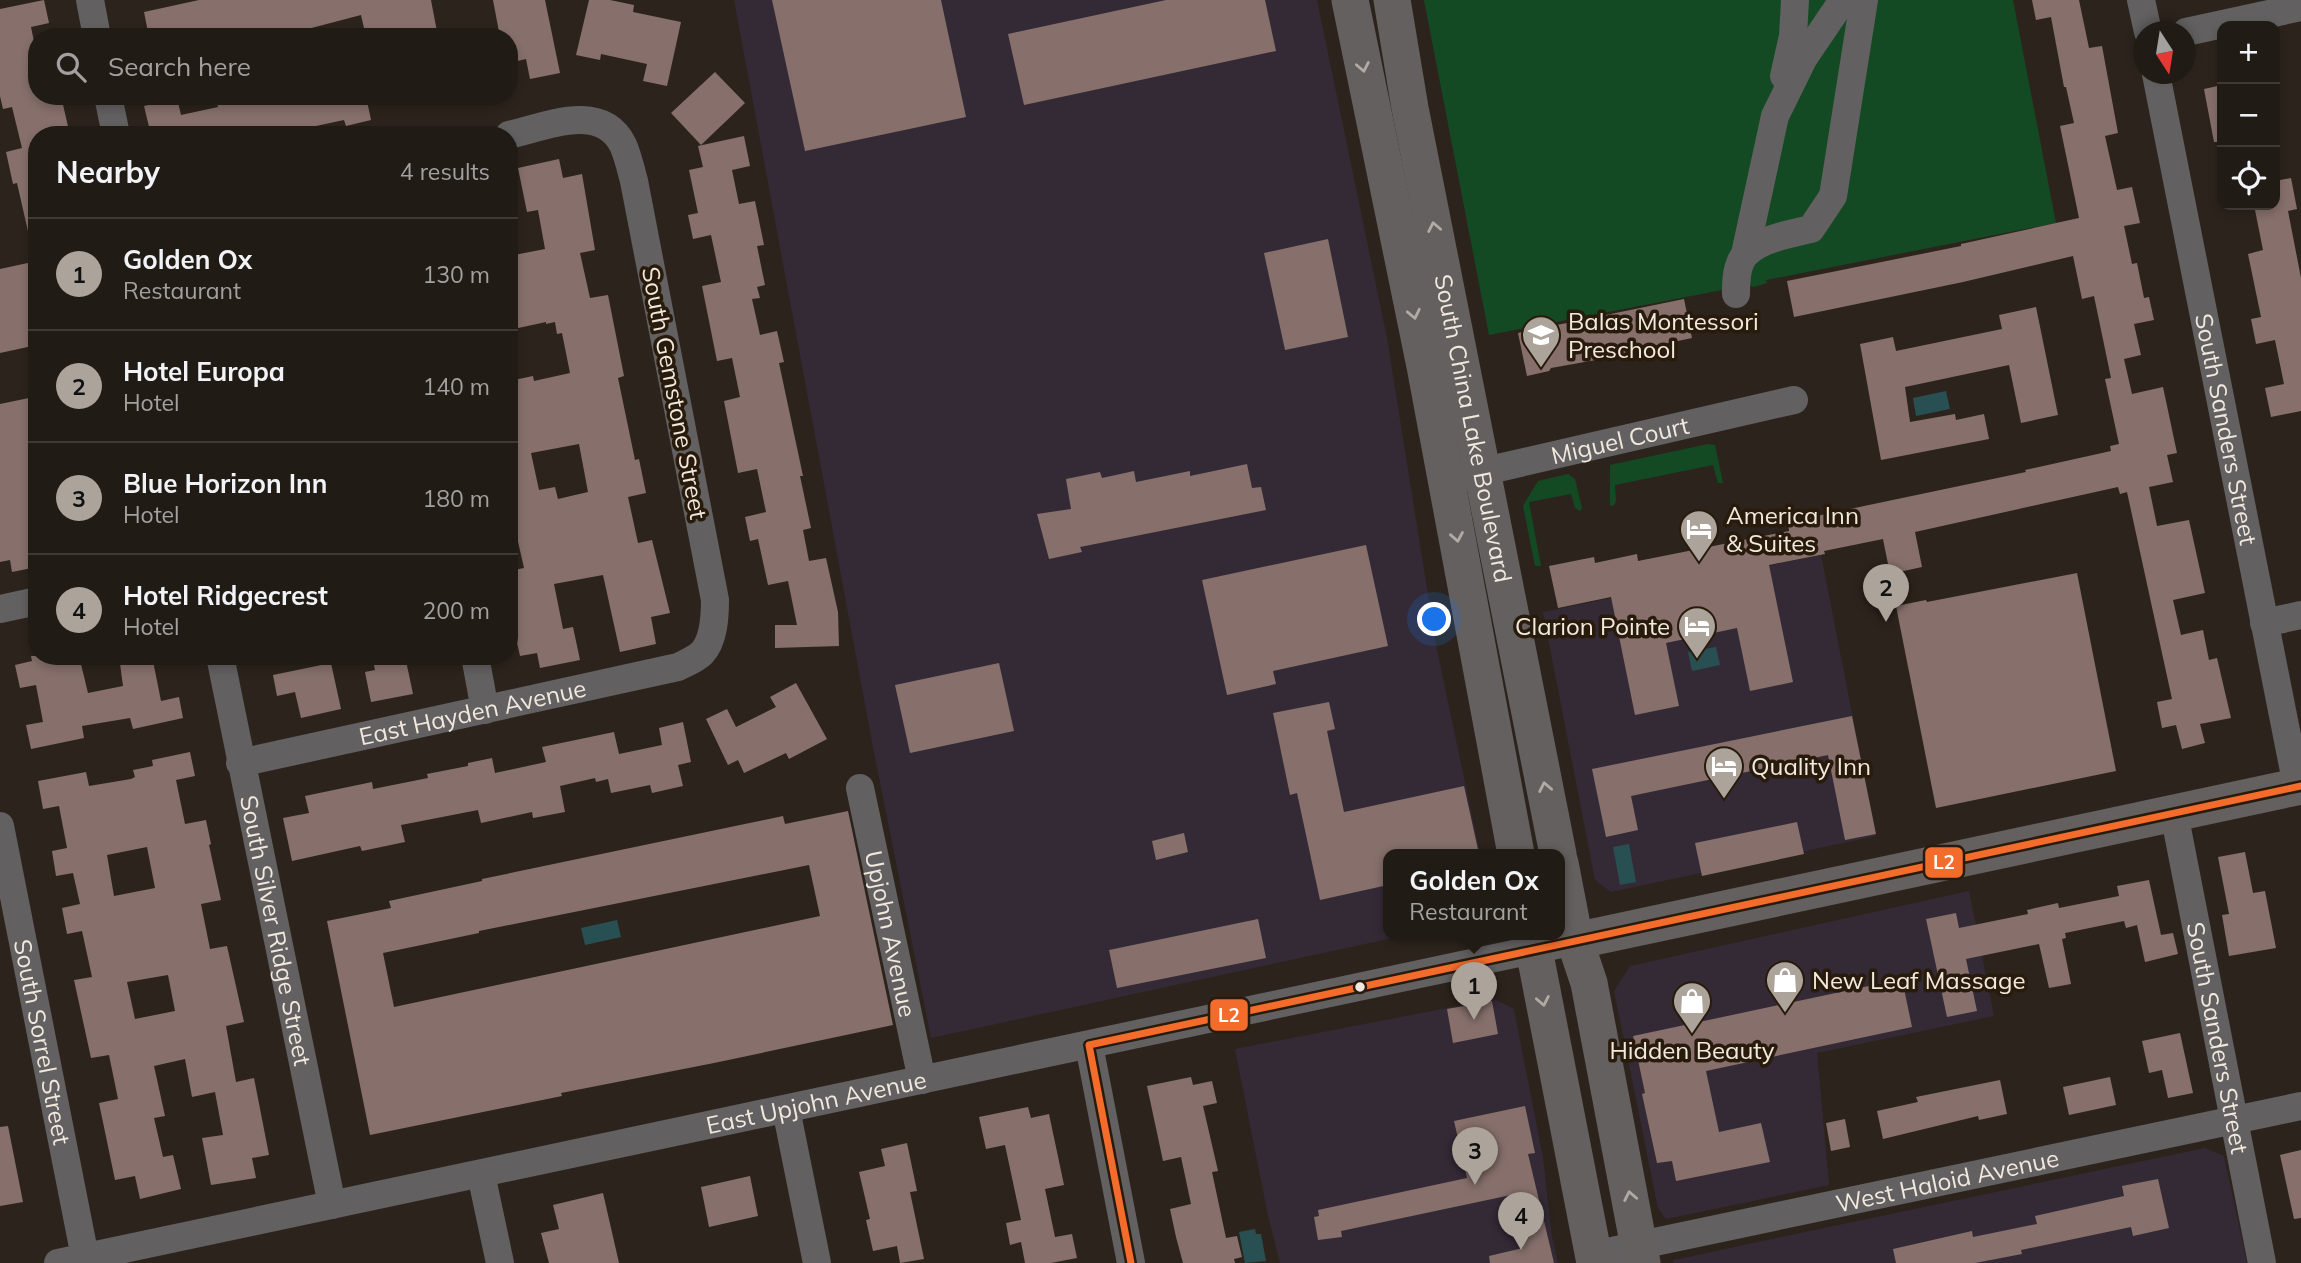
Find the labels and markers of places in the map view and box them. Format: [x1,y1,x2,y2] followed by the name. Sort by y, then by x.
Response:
[1568,306,1759,364] place label: Balas Montessori Preschool
[1520,314,1562,369] school or university icon: Balas Montessori Preschool
[1726,500,1859,558] place label: America Inn & Suites
[1678,508,1720,563] hotel icon: America Inn & Suites
[1863,564,1909,622] pin: 2
[1676,605,1718,660] hotel icon: Clarion Pointe
[1515,611,1670,641] place label: Clarion Pointe
[1703,745,1745,800] hotel icon: Quality Inn
[1751,751,1871,781] place label: Quality Inn
[1764,959,1806,1014] shop icon: New Leaf Massage
[1451,962,1497,1020] pin: 1
[1812,965,2025,995] place label: New Leaf Massage
[1353,980,1367,994] unlabelled marker
[1671,980,1713,1035] shop icon: Hidden Beauty
[1609,1035,1775,1065] place label: Hidden Beauty
[1452,1127,1498,1185] pin: 3
[1498,1192,1544,1250] pin: 4

